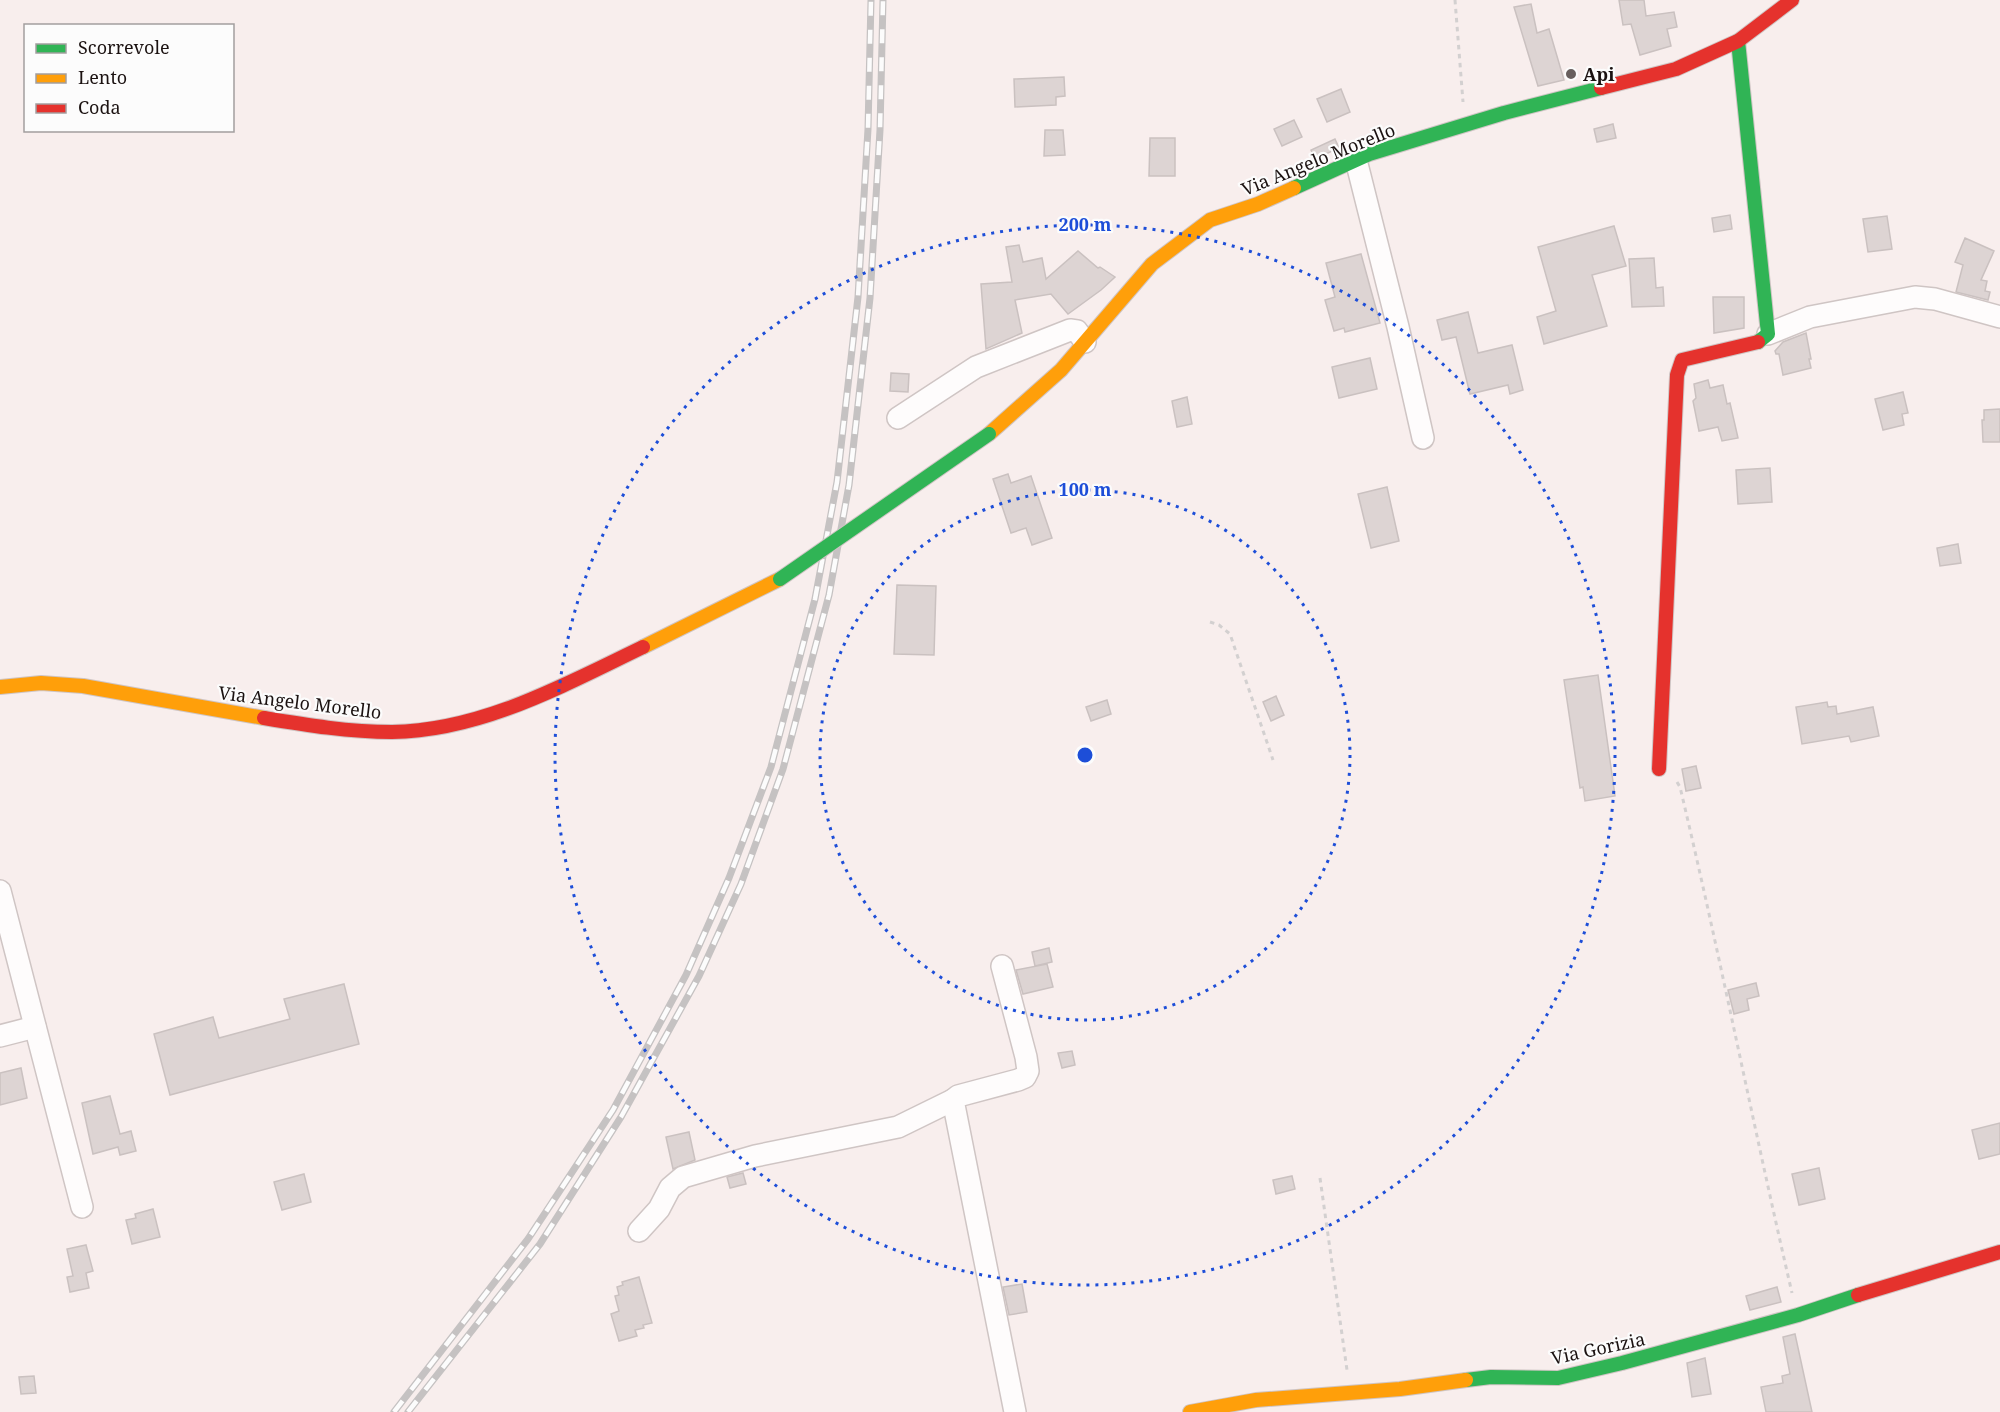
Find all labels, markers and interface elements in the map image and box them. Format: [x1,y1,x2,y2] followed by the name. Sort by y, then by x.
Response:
[24,24,234,132] legend
[78,35,170,59] text: Scorrevole
[1583,62,1615,86] place label: Api
[78,65,127,89] text: Lento
[1564,67,1578,81] marker: Api
[78,95,121,119] text: Coda
[1238,117,1398,201] street label: Via Angelo Morello
[1059,212,1112,236] text: 200 m
[1059,477,1112,501] text: 100 m
[217,680,383,724] street label: Via Angelo Morello
[1075,745,1095,765] centre of rings
[1549,1326,1647,1370] street label: Via Gorizia

